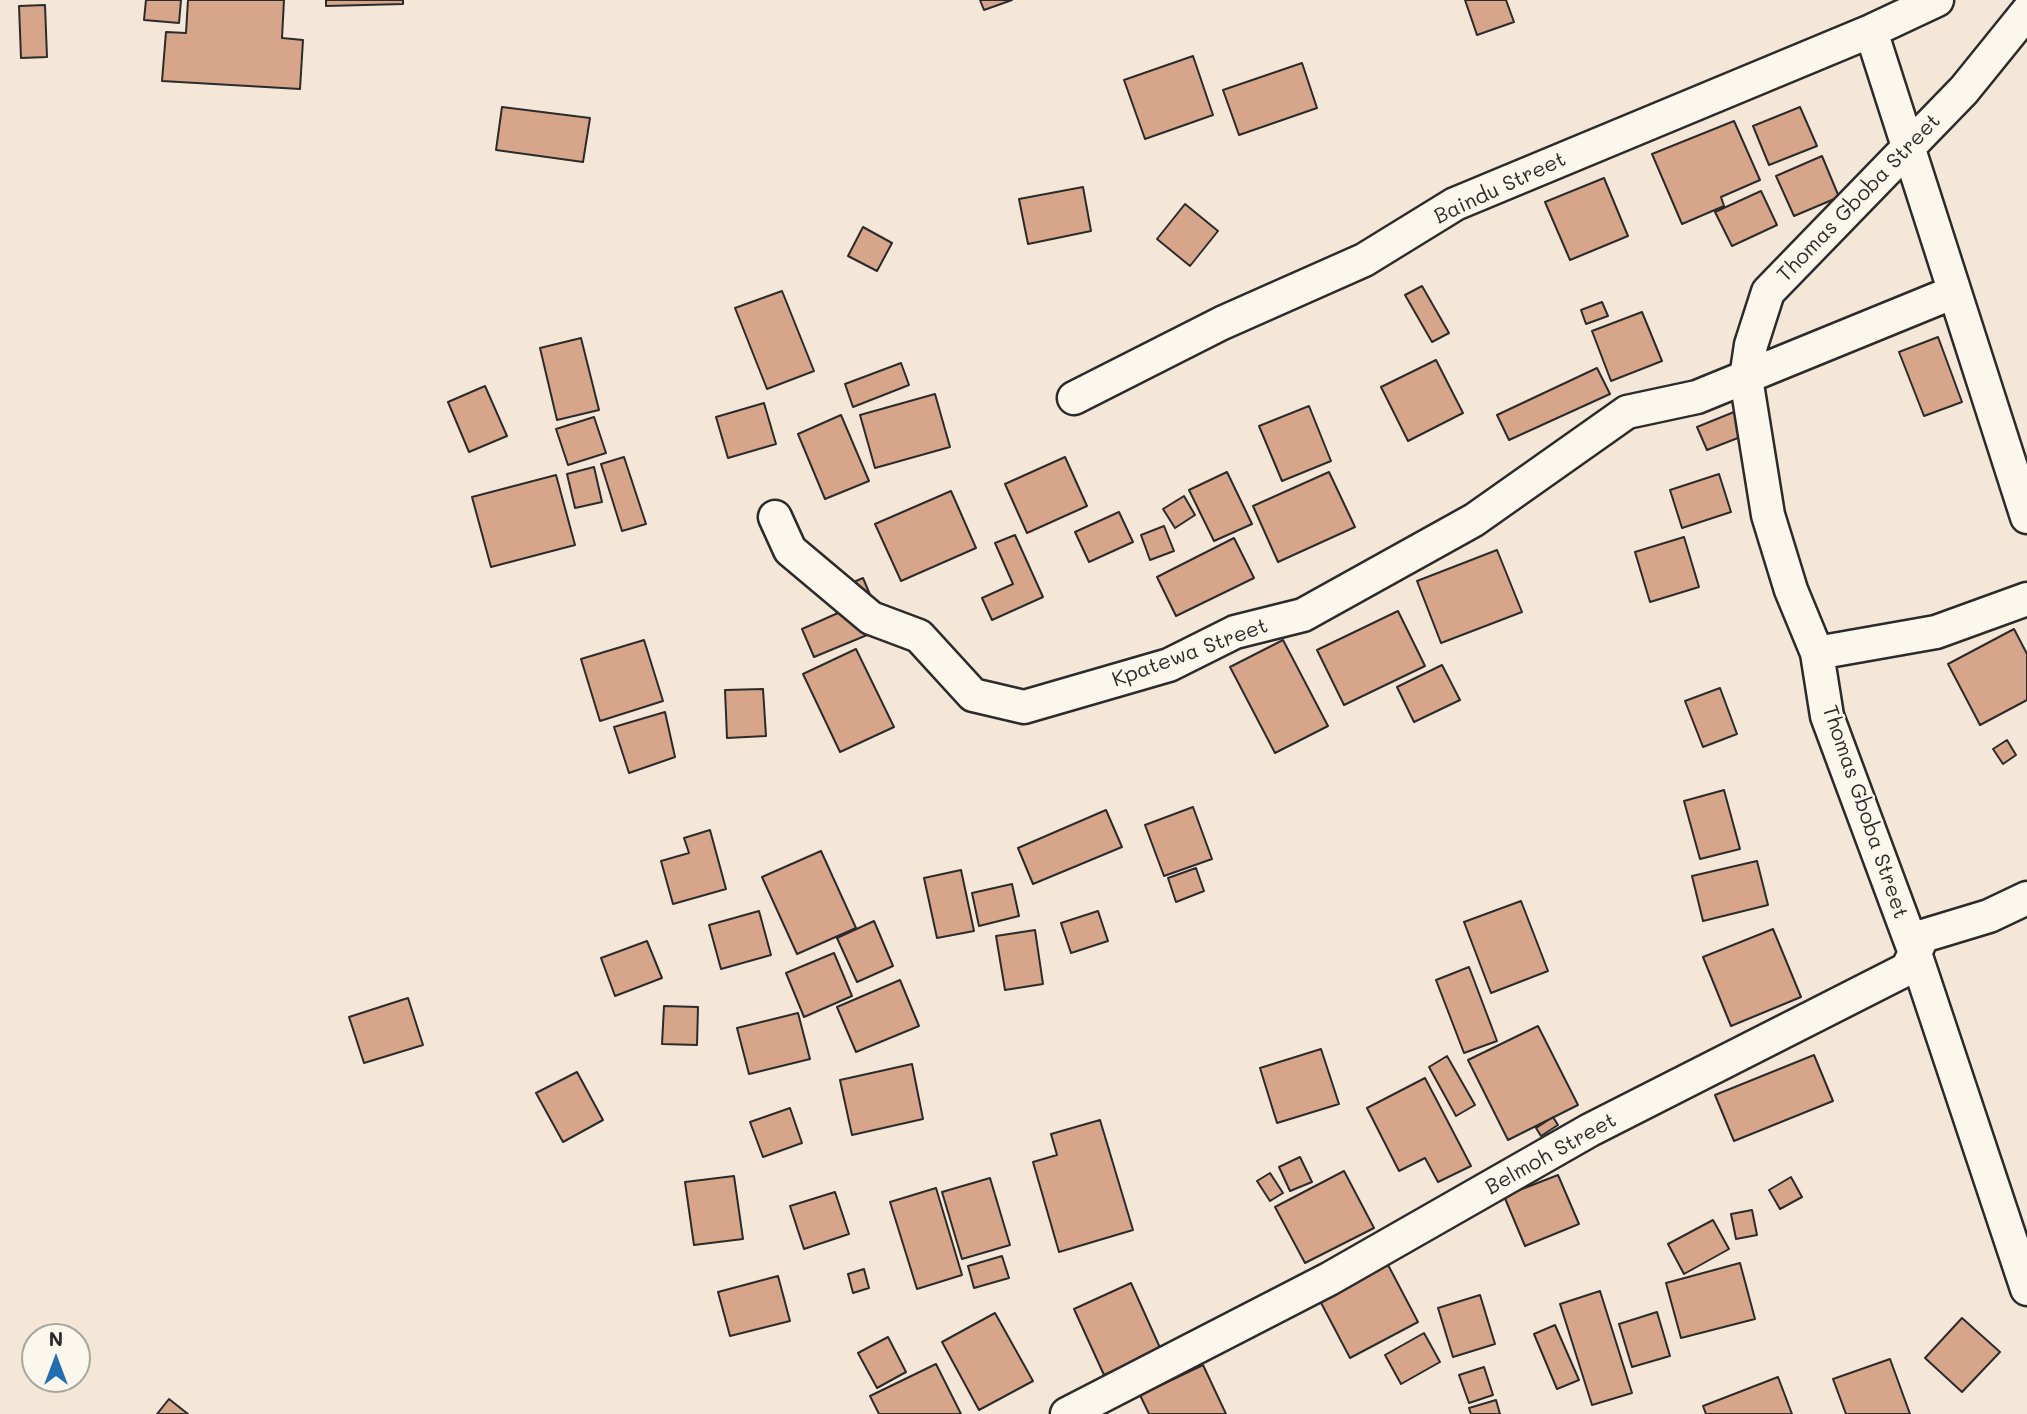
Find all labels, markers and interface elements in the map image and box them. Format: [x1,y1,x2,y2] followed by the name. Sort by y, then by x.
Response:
[1772,109,1946,287] street label: Thomas Gboba Street
[1430,146,1570,230] street label: Baindu Street
[1109,613,1271,693] street label: Kpatewa Street
[1817,702,1913,922] street label: Thomas Gboba Street
[1481,1108,1621,1200] street label: Belmoh Street
[21,1323,91,1393] north arrow
[49,1326,63,1351] text: N

